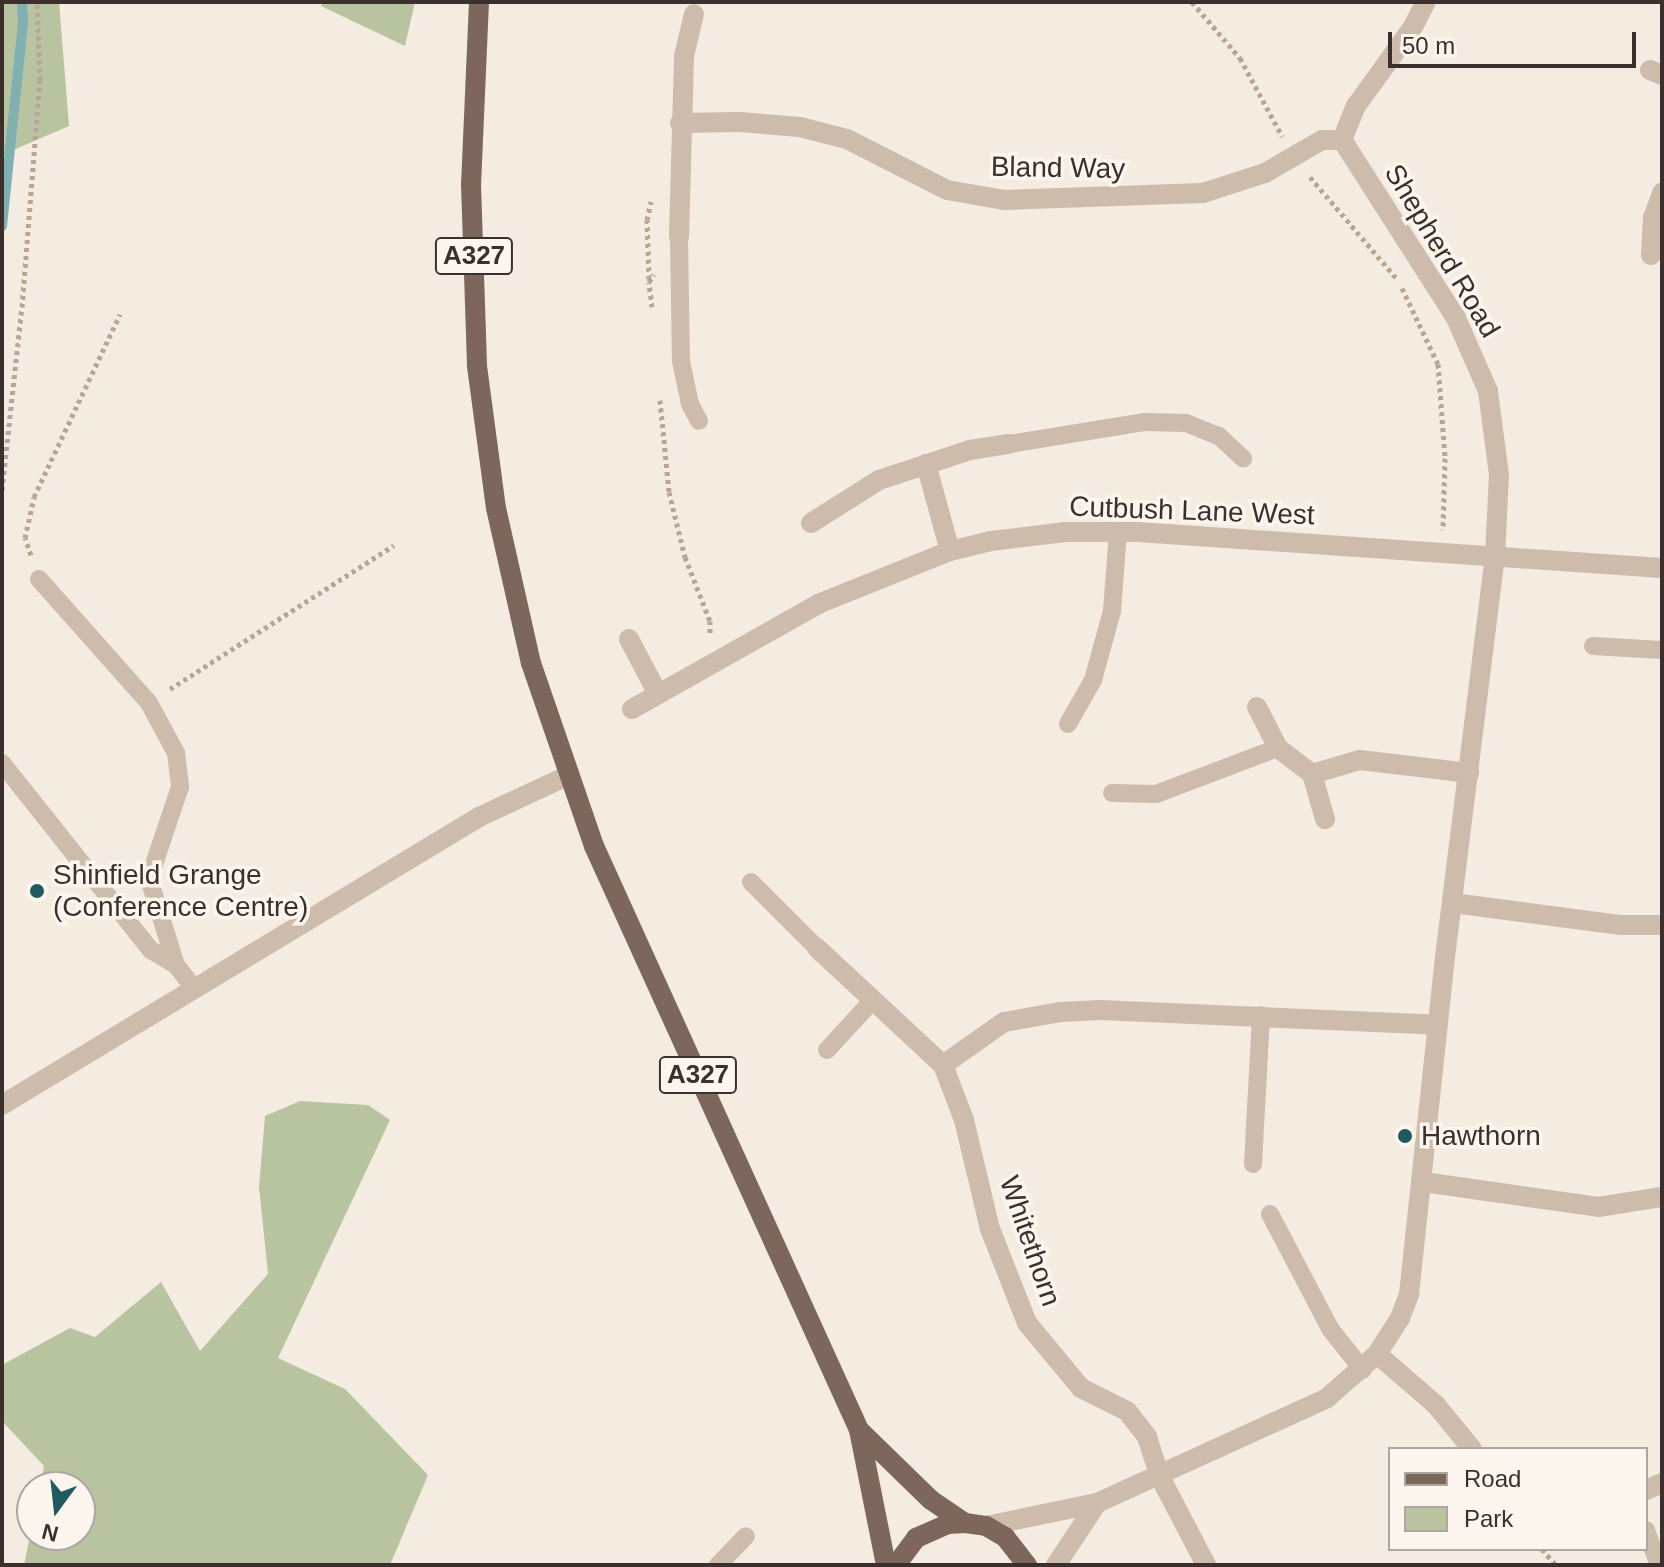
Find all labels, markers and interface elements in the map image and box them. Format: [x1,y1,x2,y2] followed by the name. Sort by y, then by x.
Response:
[1392,16,1640,66] scale bar
[1402,32,1455,59] text: 50 m
[991,150,1125,186] street label: Bland Way
[1377,158,1507,344] street label: Shepherd Road
[434,234,514,278] road number: A327
[1069,490,1315,532] street label: Cutbush Lane West
[53,858,308,924] place label: Shinfield Grange (Conference Centre)
[28,882,46,900] marker: Shinfield Grange (Conference Centre)
[658,1053,738,1097] road number: A327
[1421,1119,1541,1153] place label: Hawthorn
[1396,1127,1414,1145] marker: Hawthorn
[992,1172,1068,1310] street label: Whitethorn
[1388,1447,1648,1551] legend
[1464,1465,1521,1492] text: Road
[16,1471,96,1551] north arrow
[1464,1505,1513,1532] text: Park
[39,1519,61,1547] text: N

